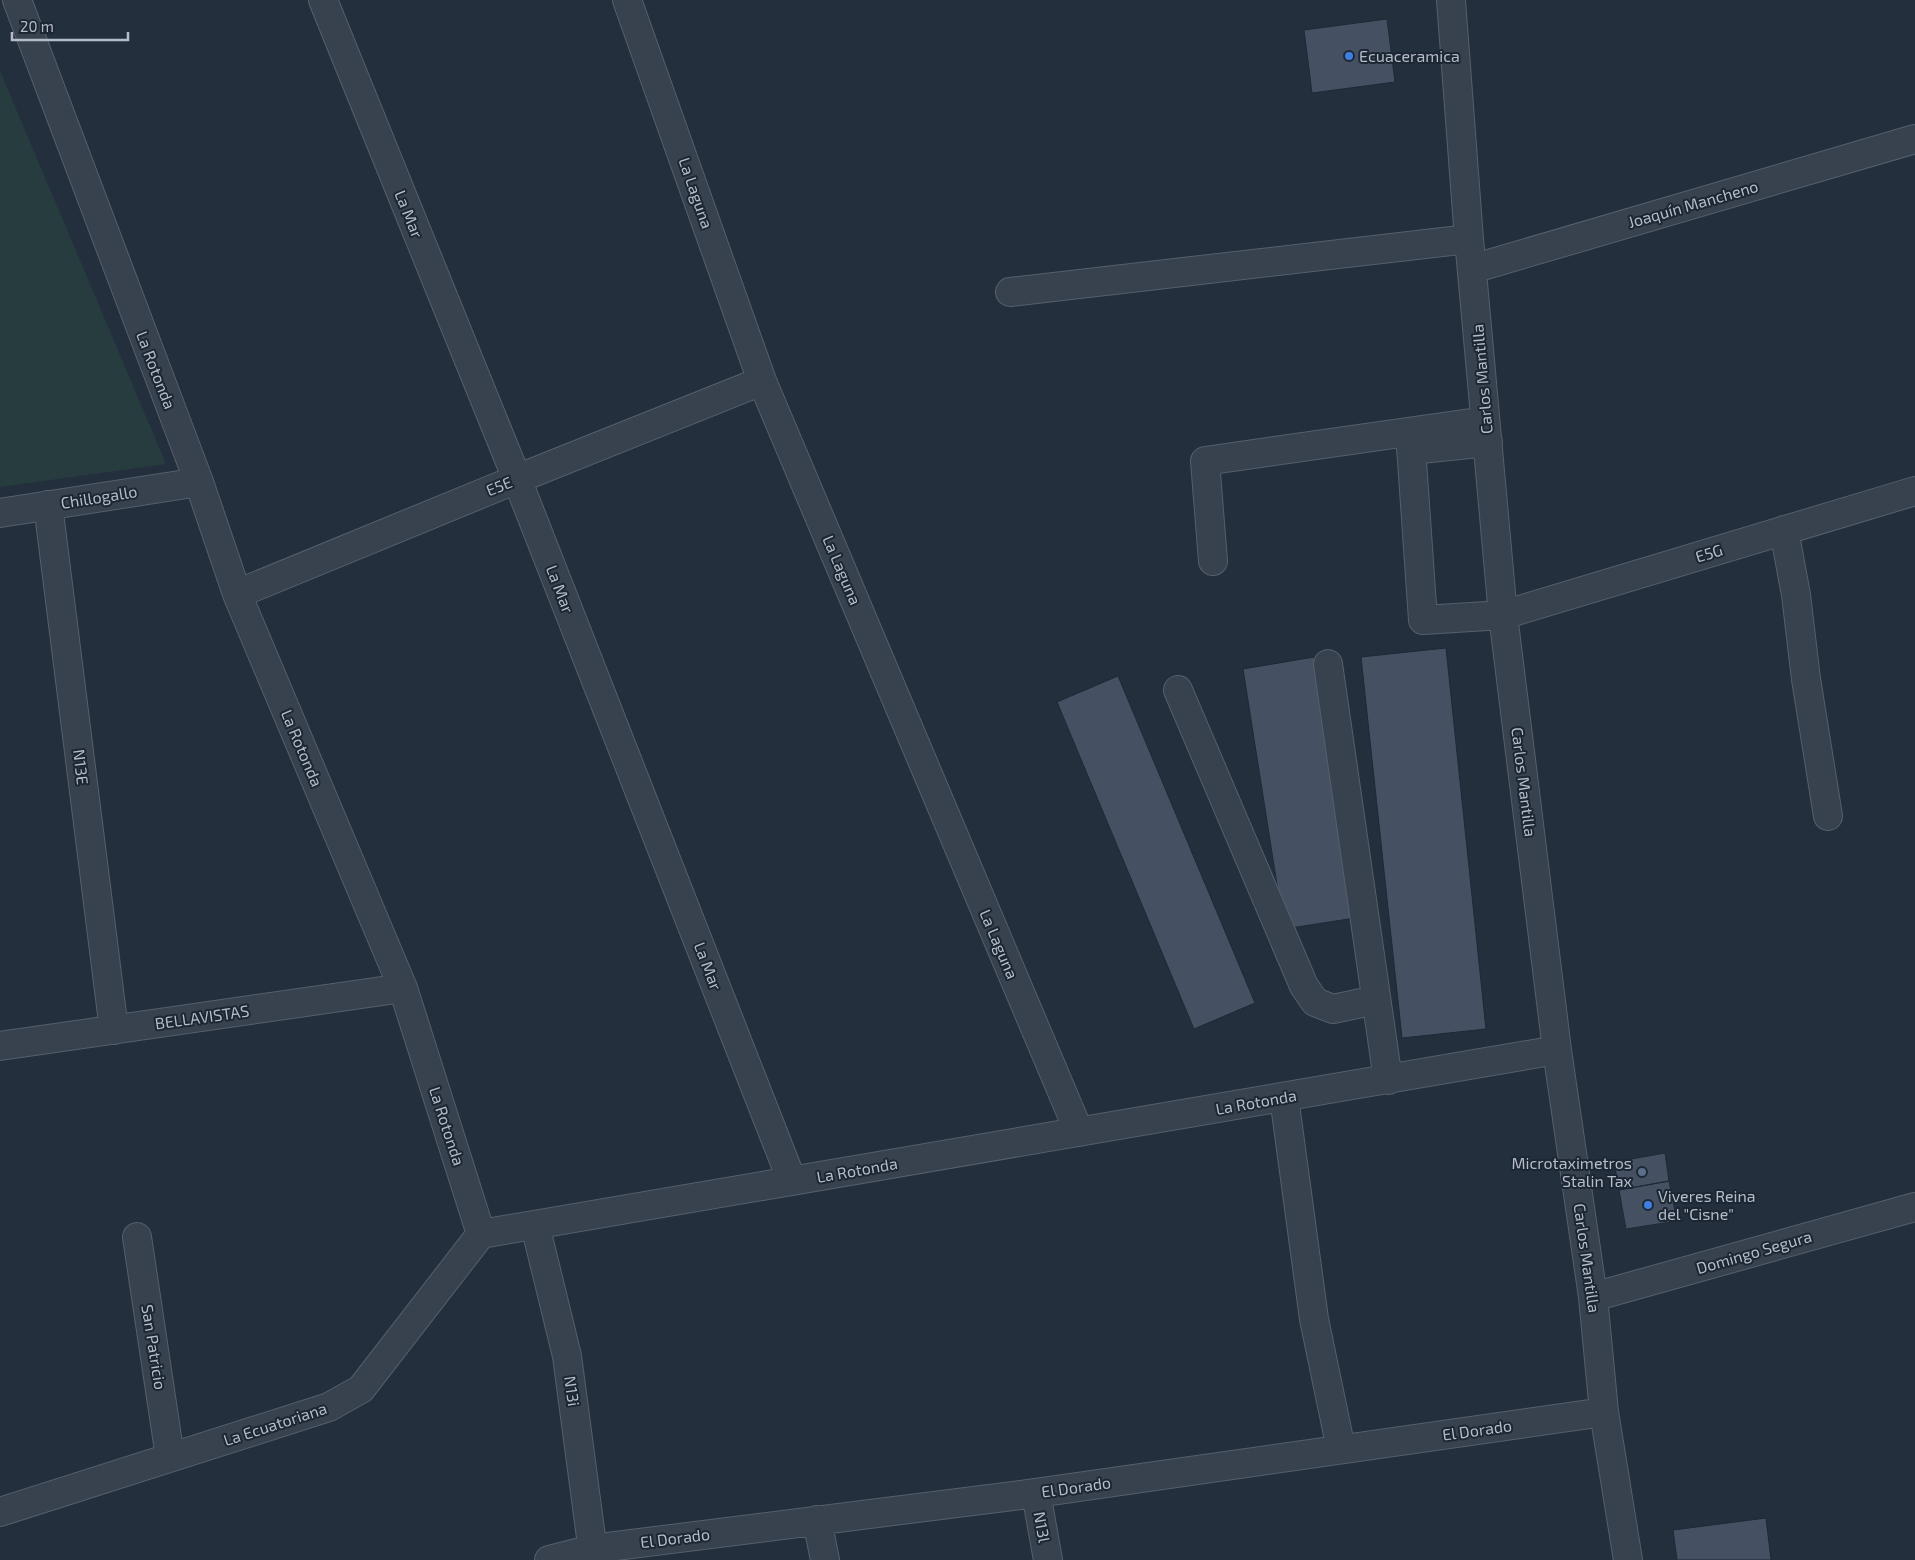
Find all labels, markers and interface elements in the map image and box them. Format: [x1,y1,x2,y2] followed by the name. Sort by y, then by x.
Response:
[12,10,129,42] scale bar
[20,17,54,35] text: 20 m
[1359,46,1460,65] place label: Ecuaceramica
[1343,50,1355,62] marker: Ecuaceramica
[675,155,717,231] street label: La Laguna
[1626,176,1760,231] street label: Joaquín Mancheno
[391,187,428,241] street label: La Mar
[1467,323,1496,435] street label: Carlos Mantilla
[133,328,180,411] street label: La Rotonda
[483,472,515,499] street label: E5E
[59,481,139,512] street label: Chillogallo
[819,532,866,607] street label: La Laguna
[1693,539,1725,566] street label: E5G
[543,562,578,616] street label: La Mar
[278,706,327,789] street label: La Rotonda
[1508,726,1541,838] street label: Carlos Mantilla
[70,748,93,786] street label: N13E
[976,906,1023,981] street label: La Laguna
[691,939,726,993] street label: La Mar
[154,1000,250,1033] street label: BELLAVISTAS
[426,1084,469,1168] street label: La Rotonda
[1214,1085,1298,1118] street label: La Rotonda
[815,1153,899,1186] street label: La Rotonda
[1511,1153,1633,1190] place label: Microtaximetros Stalin Tax
[1636,1166,1648,1178] marker: Microtaximetros Stalin Tax
[1658,1186,1756,1223] place label: Viveres Reina del "Cisne"
[1642,1199,1654,1211] marker: Viveres Reina del "Cisne"
[1570,1202,1605,1314] street label: Carlos Mantilla
[1694,1226,1814,1277] street label: Domingo Segura
[138,1303,171,1391] street label: San Patricio
[561,1374,584,1407] street label: N13i
[221,1398,329,1449] street label: La Ecuatoriana
[1441,1415,1513,1444] street label: El Dorado
[1040,1472,1112,1501] street label: El Dorado
[1030,1510,1055,1544] street label: N13l
[639,1524,711,1551] street label: El Dorado

